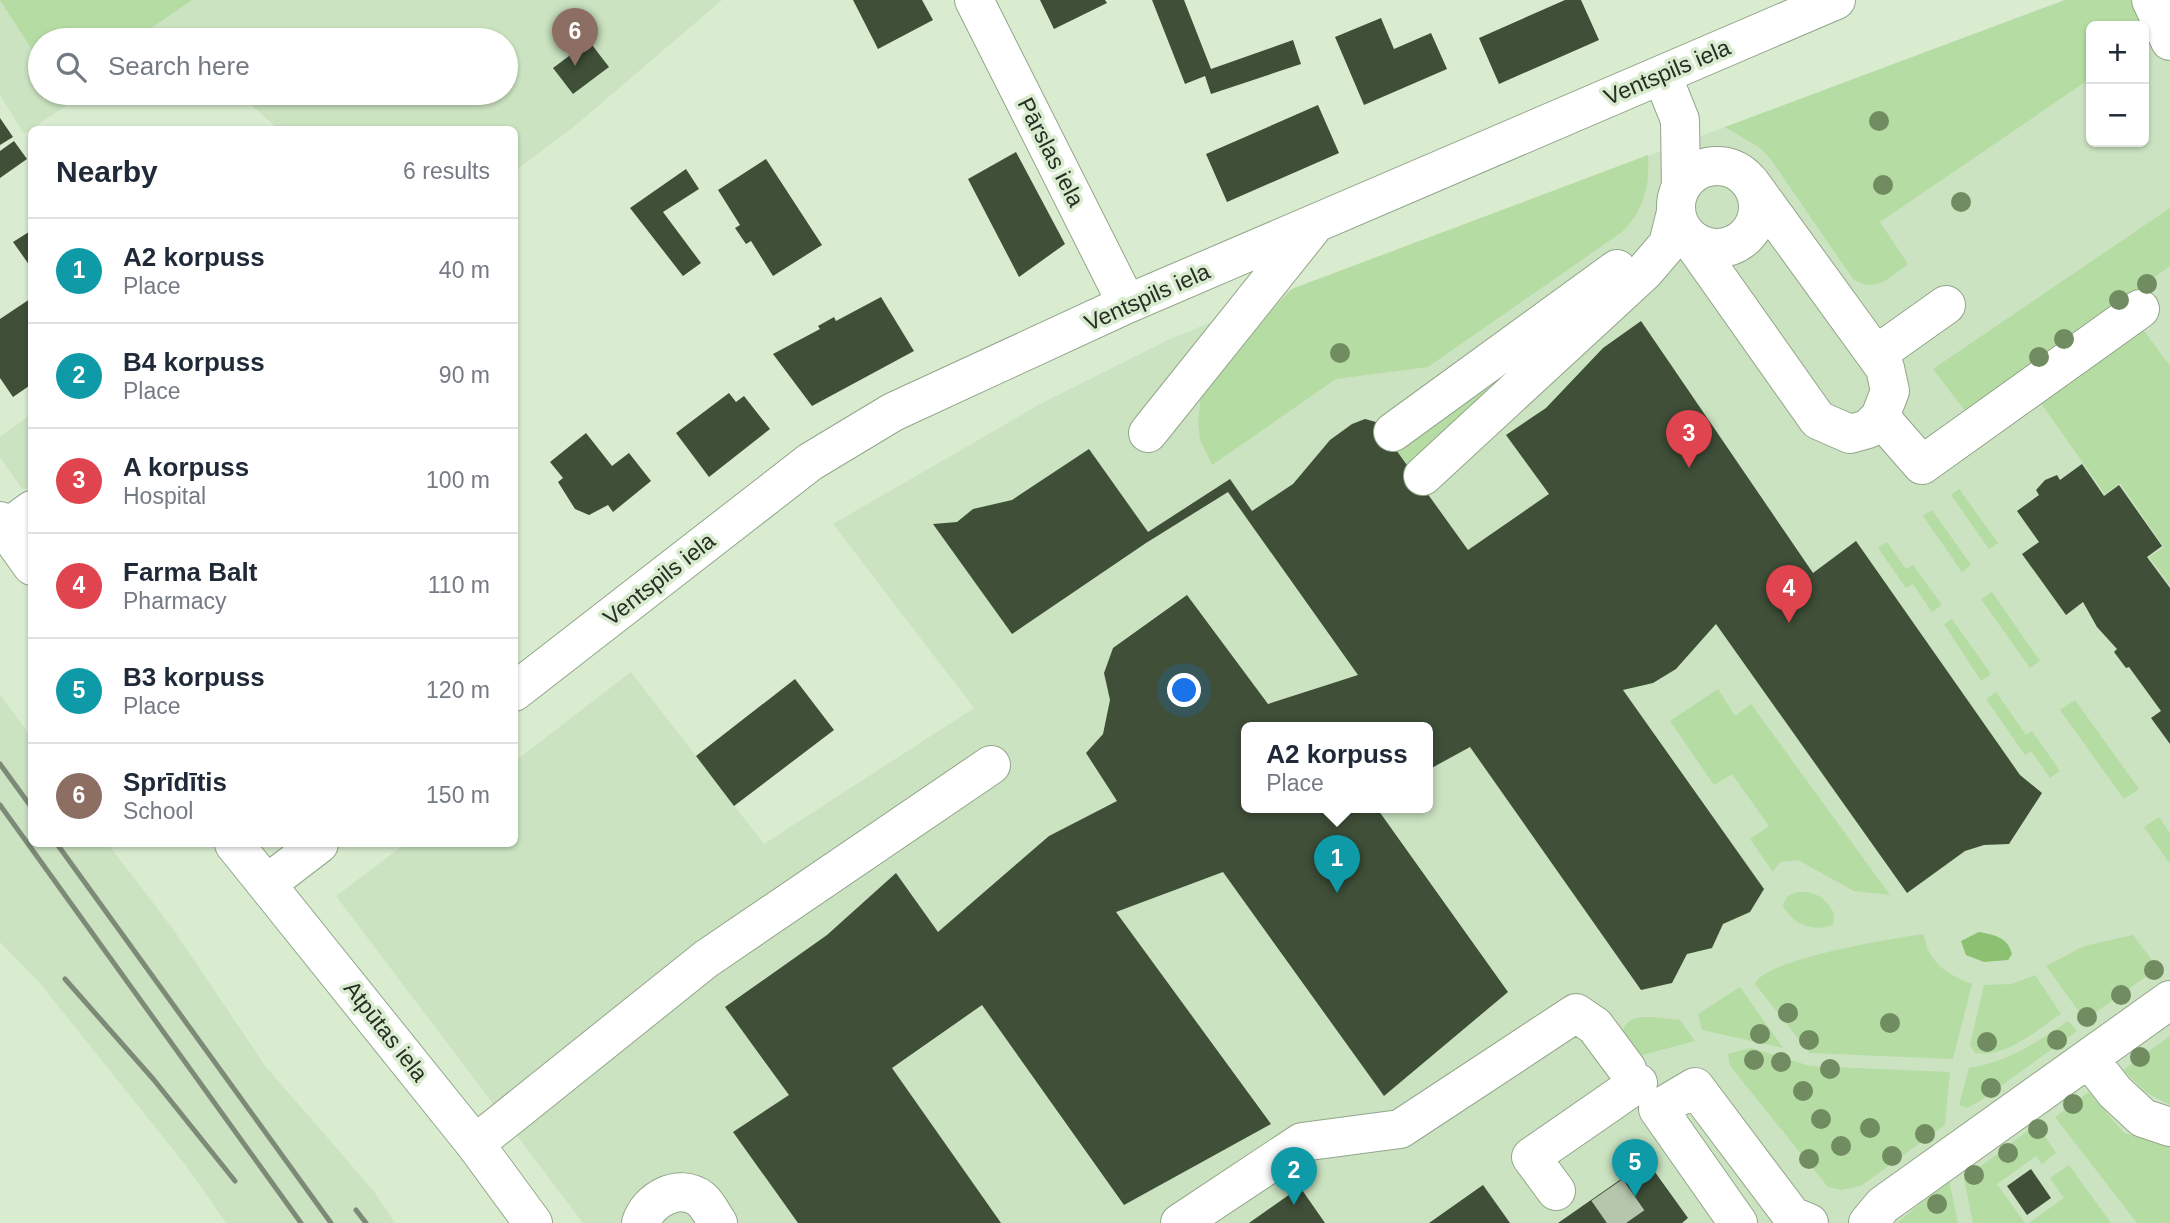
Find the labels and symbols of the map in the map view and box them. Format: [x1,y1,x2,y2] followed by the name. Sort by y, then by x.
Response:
[552,8,598,66] pin: 6
[1600,34,1734,110] street label: Ventspils iela
[1012,93,1090,211] street label: Pārslas iela
[1080,258,1214,336] street label: Ventspils iela
[1666,410,1712,468] pin: 3
[598,527,720,631] street label: Ventspils iela
[1766,565,1812,623] pin: 4
[1167,673,1201,707] your location
[1314,835,1360,893] pin: 1
[339,976,433,1087] street label: Atpūtas iela
[1612,1139,1658,1197] pin: 5
[1271,1147,1317,1205] pin: 2

